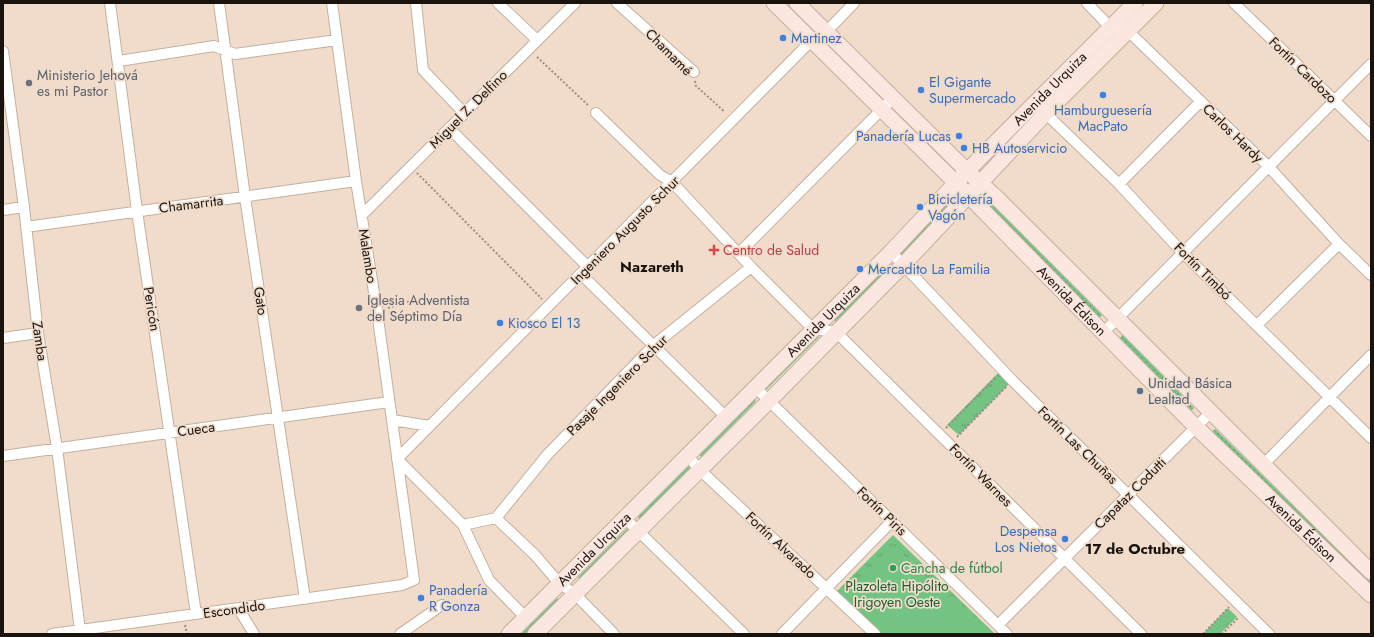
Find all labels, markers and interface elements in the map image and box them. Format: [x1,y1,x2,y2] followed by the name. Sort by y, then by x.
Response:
[641,24,697,80] street label: Chamamé
[791,28,842,48] place label: Martinez
[1264,32,1342,108] street label: Fortín Cardozo
[778,33,788,43] marker: Martinez
[1008,47,1091,130] street label: Avenida Urquiza
[37,65,138,101] place label: Ministerio Jehová es mi Pastor
[424,65,512,153] street label: Miguel Z. Delfino
[929,72,1016,108] place label: El Gigante Supermercado
[24,78,34,88] marker: Ministerio Jehová es mi Pastor
[916,85,926,95] marker: El Gigante Supermercado
[1098,90,1108,100] marker: Hamburguesería MacPato
[1198,99,1268,168] street label: Carlos Hardy
[1054,100,1152,136] place label: Hamburguesería MacPato
[856,126,951,146] place label: Panadería Lucas
[954,131,964,141] marker: Panadería Lucas
[972,138,1068,158] place label: HB Autoservicio
[959,143,969,153] marker: HB Autoservicio
[566,171,684,289] street label: Ingeniero Augusto Schur
[928,189,993,225] place label: Bicicletería Vagón
[158,190,224,218] street label: Chamarrita
[915,202,925,212] marker: Bicicletería Vagón
[354,227,382,285] street label: Malambo
[1170,238,1237,305] street label: Fortín Timbó
[723,240,819,260] place label: Centro de Salud
[708,244,720,256] marker: Centro de Salud
[620,256,684,278] district label: Nazareth
[868,259,990,279] place label: Mercadito La Familia
[1032,261,1111,340] street label: Avenida Édison
[855,264,865,274] marker: Mercadito La Familia
[782,279,864,361] street label: Avenida Urquiza
[139,285,165,333] street label: Pericón
[249,285,273,317] street label: Gato
[367,290,470,326] place label: Iglesia Adventista del Séptimo Día
[354,303,364,313] marker: Iglesia Adventista del Séptimo Día
[508,313,581,333] place label: Kiosco El 13
[495,318,505,328] marker: Kiosco El 13
[27,320,53,362] street label: Zamba
[562,330,672,440] street label: Pasaje Ingeniero Schur
[1148,373,1232,409] place label: Unidad Básica Lealtad
[1135,386,1145,396] marker: Unidad Básica Lealtad
[1033,402,1123,489] street label: Fortín Las Chuñas
[176,416,216,442] street label: Cueca
[945,439,1017,511] street label: Fortín Warnes
[1089,452,1171,534] street label: Capataz Codutti
[852,482,912,540] street label: Fortín Piris
[1261,489,1341,567] street label: Avenida Édison
[741,507,821,583] street label: Fortín Alvarado
[552,508,635,591] street label: Avenida Urquiza
[995,521,1057,557] place label: Despensa Los Nietos
[1060,534,1070,544] marker: Despensa Los Nietos
[1085,538,1186,560] district label: 17 de Octubre
[901,558,1003,578] place label: Cancha de fútbol
[888,563,898,573] marker: Cancha de fútbol
[845,576,949,612] park label: Plazoleta Hipólito Irigoyen Oeste
[429,580,487,616] place label: Panadería R Gonza
[416,593,426,603] marker: Panadería R Gonza
[202,595,267,623] street label: Escondido

